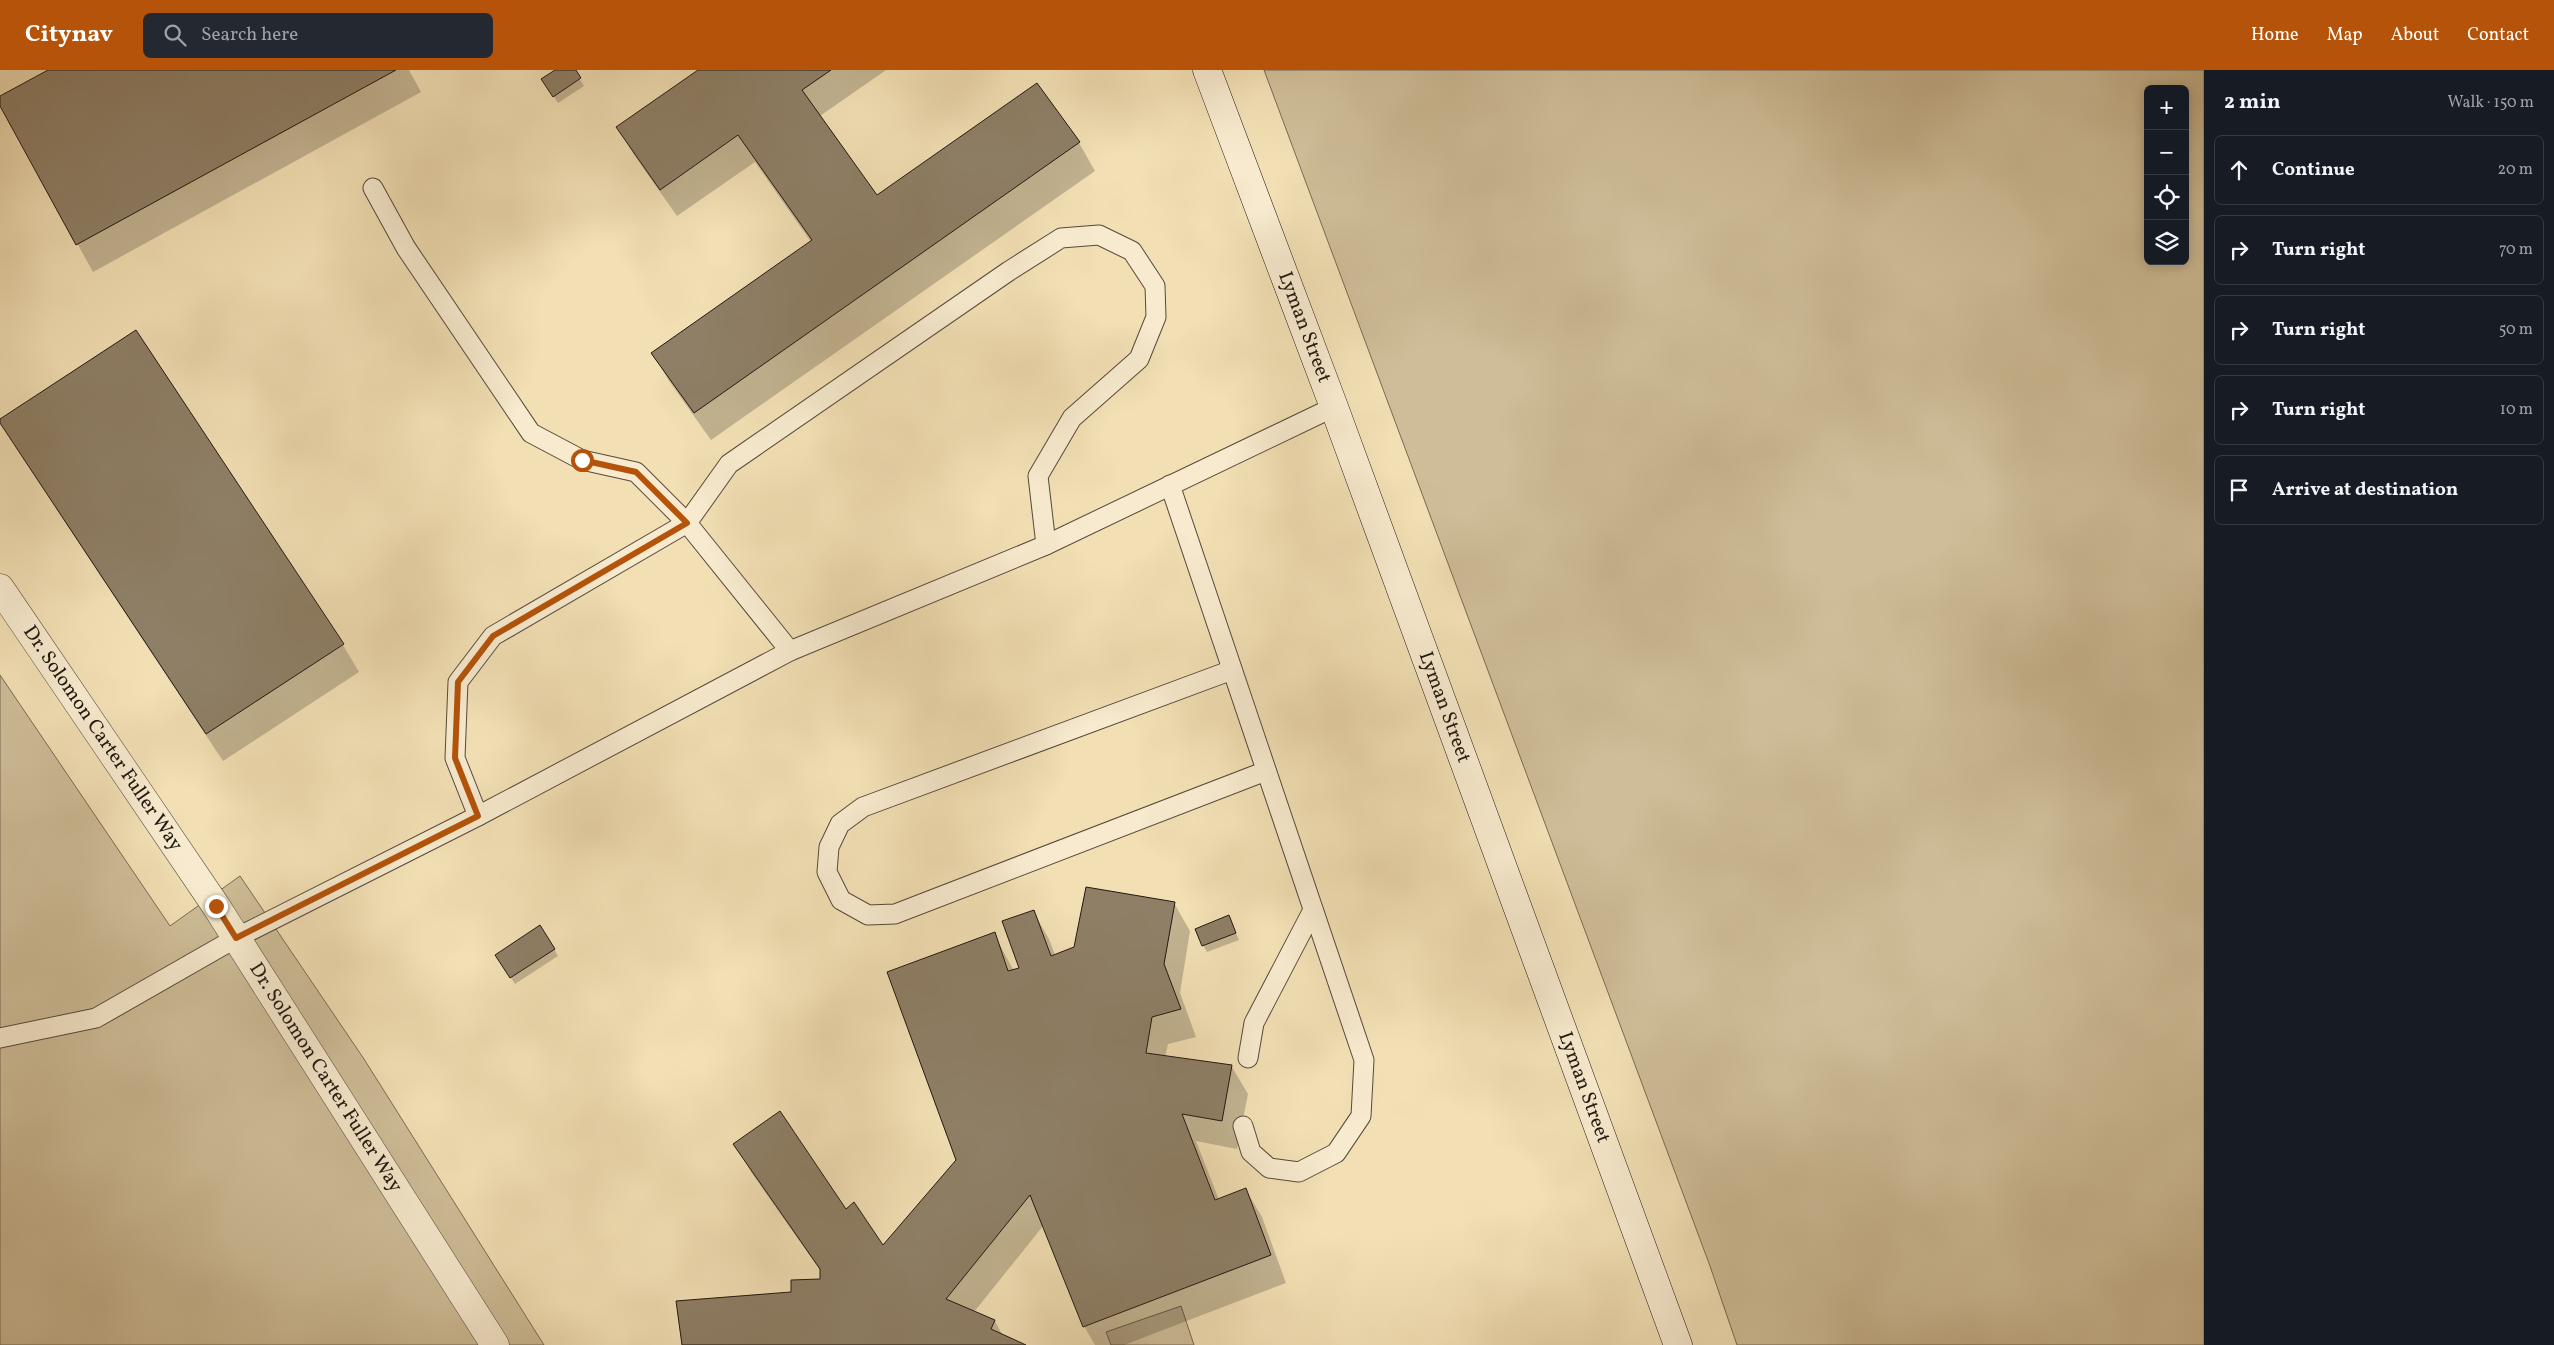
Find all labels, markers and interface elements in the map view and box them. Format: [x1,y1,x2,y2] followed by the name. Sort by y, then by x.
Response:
[143,13,493,58] search box
[25,18,113,52] text: Citynav
[161,21,189,49] icon: search
[201,22,298,48] text: Search here
[2251,23,2299,48] text: Home
[2327,23,2363,48] text: Map
[2391,23,2439,48] text: About
[2467,23,2529,48] text: Contact
[2144,85,2189,265] map controls
[2144,85,2189,130] button: +
[2224,88,2281,117] text: 2 min
[2448,92,2534,114] text: Walk · 150 m
[2144,130,2189,175] button: −
[2225,156,2253,184] icon: ahead
[2272,157,2355,183] text: Continue
[2498,159,2533,181] text: 20 m
[2144,175,2189,220] button: locate
[2144,220,2189,265] button: layers
[2225,236,2253,264] icon: right
[2272,237,2365,263] text: Turn right
[2499,239,2533,261] text: 70 m
[1270,268,1338,387] street label: Lyman Street
[2225,316,2253,344] icon: right
[2272,317,2365,343] text: Turn right
[2499,319,2533,341] text: 50 m
[2225,396,2253,424] icon: right
[2272,397,2365,423] text: Turn right
[2500,399,2533,421] text: 10 m
[571,449,594,472] route start
[2225,476,2253,504] icon: arrive
[2272,477,2458,503] text: Arrive at destination
[16,620,189,857] street label: Dr. Solomon Carter Fuller Way
[1411,648,1477,767] street label: Lyman Street
[205,895,228,918] route end
[242,957,409,1198] street label: Dr. Solomon Carter Fuller Way
[1550,1028,1617,1147] street label: Lyman Street

